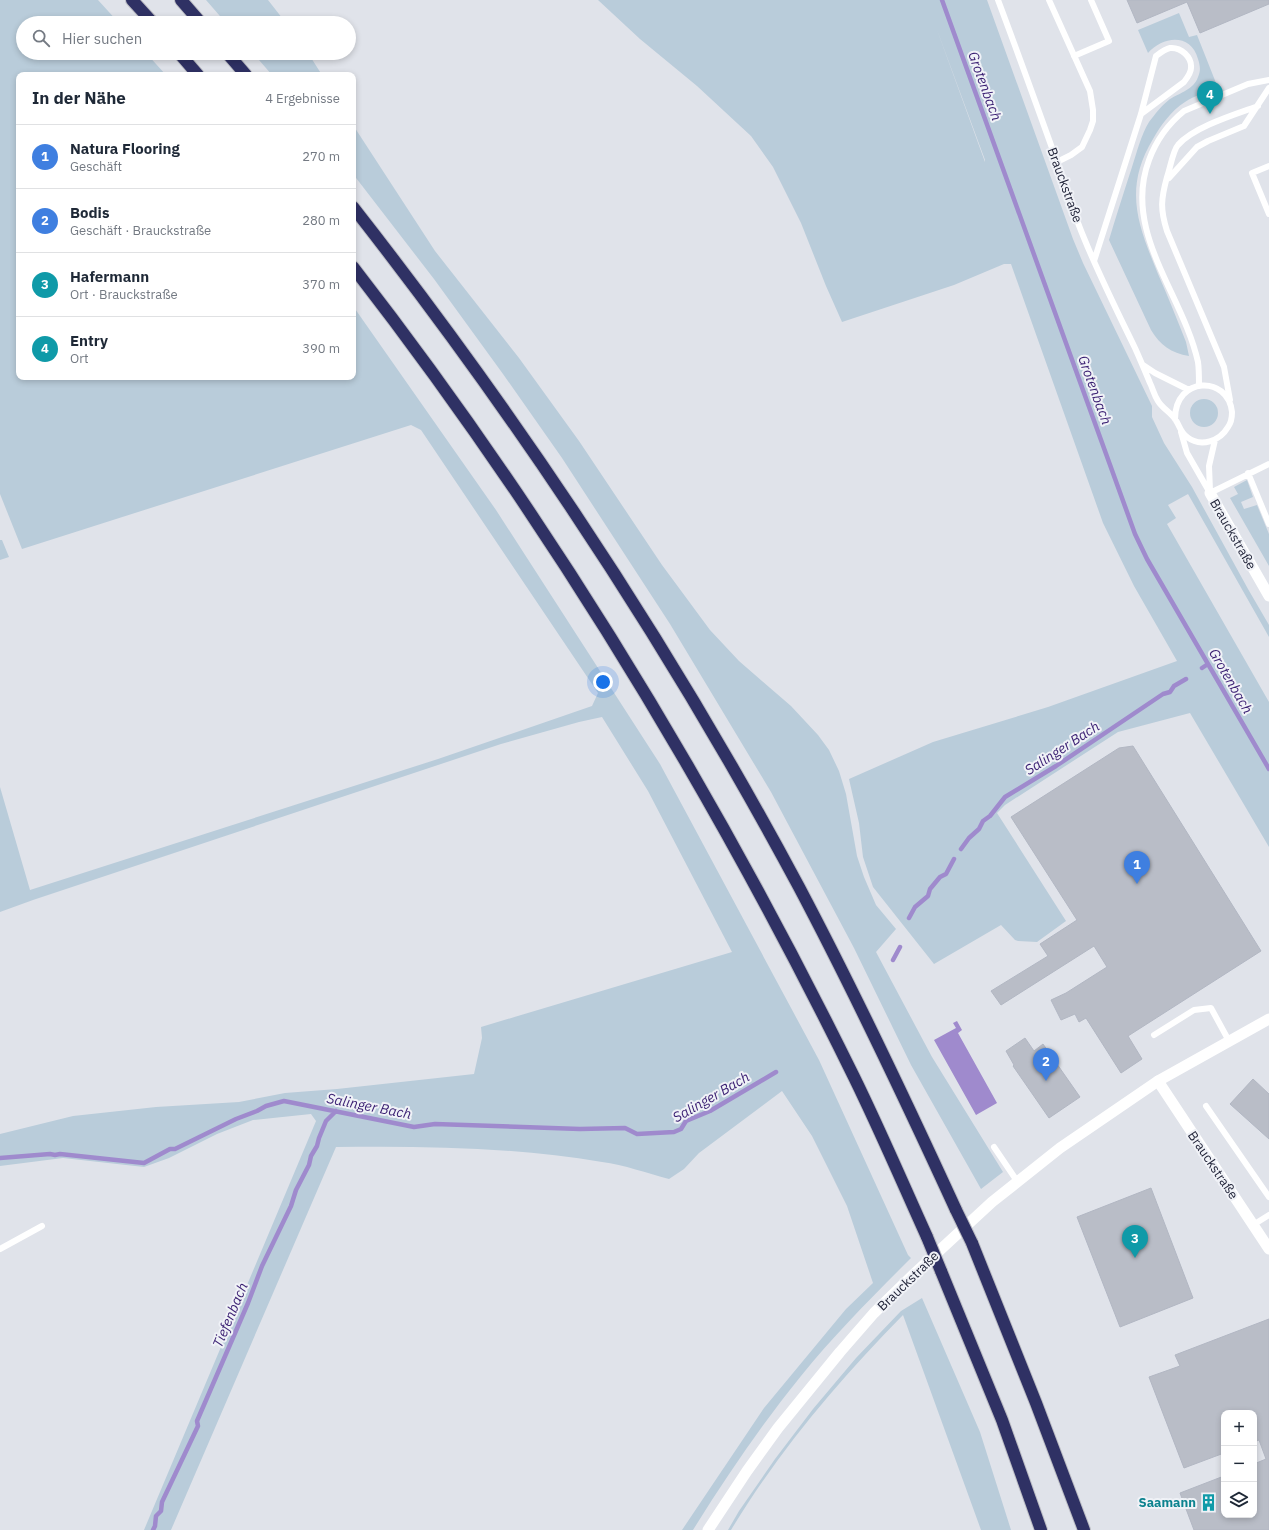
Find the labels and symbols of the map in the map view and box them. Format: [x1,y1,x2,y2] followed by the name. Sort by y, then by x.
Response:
[964,49,1006,123] water label: Grotenbach
[1197,81,1223,114] pin: 4
[1044,145,1086,225] street label: Brauckstraße
[1074,353,1116,427] water label: Grotenbach
[1206,496,1260,572] street label: Brauckstraße
[1205,645,1257,717] water label: Grotenbach
[593,672,613,692] your location
[1021,717,1103,779] water label: Salinger Bach
[1124,851,1150,884] pin: 1
[1033,1048,1059,1081] pin: 2
[669,1068,753,1126] water label: Salinger Bach
[325,1089,413,1123] water label: Salinger Bach
[1184,1128,1242,1202] street label: Brauckstraße
[1122,1225,1148,1258] pin: 3
[874,1248,942,1314] street label: Brauckstraße
[208,1280,252,1350] water label: Tiefenbach
[1199,1492,1219,1512] building icon: Saamann
[1139,1494,1196,1511] place label: Saamann

